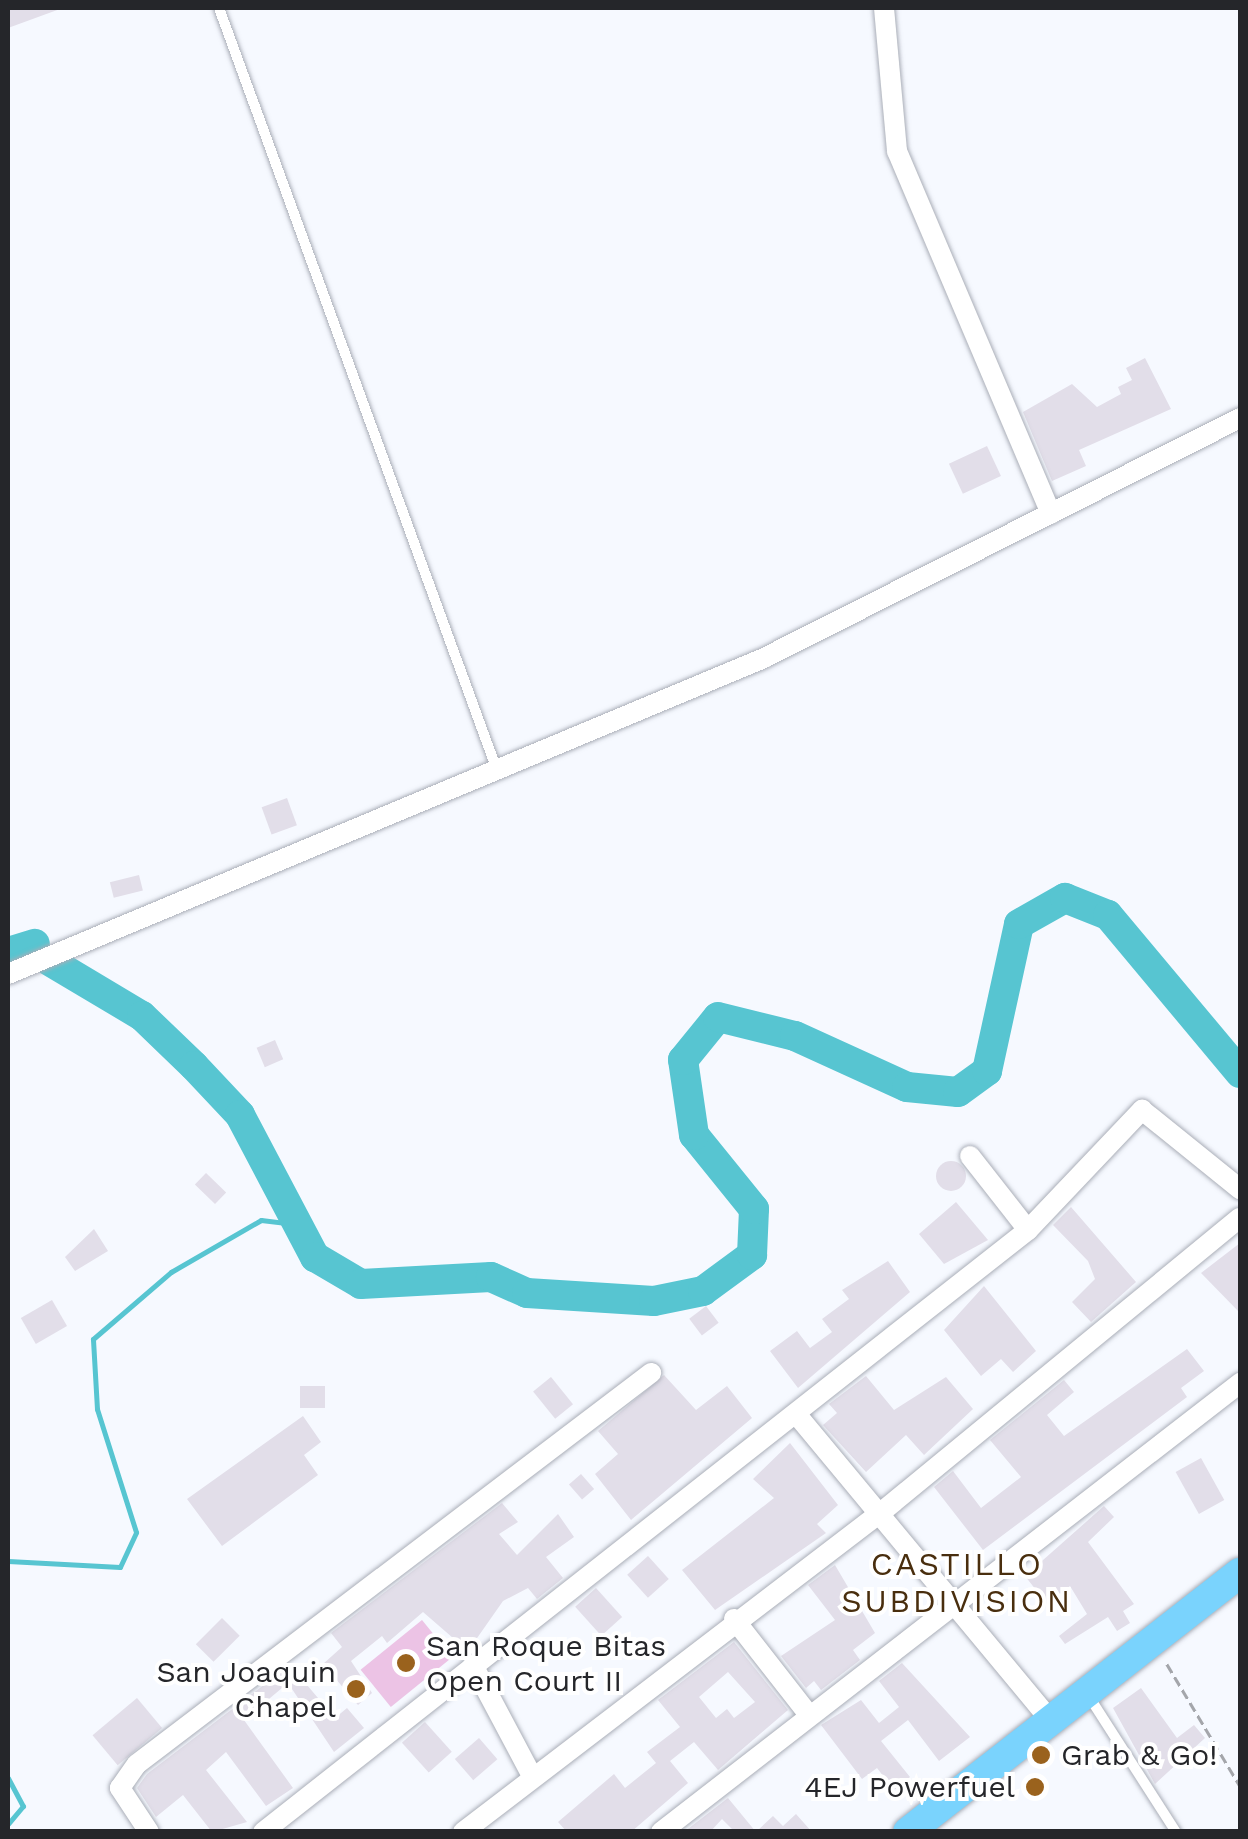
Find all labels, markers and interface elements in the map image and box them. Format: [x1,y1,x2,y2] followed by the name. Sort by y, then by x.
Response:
[841,1546,1073,1621] district label: CASTILLO SUBDIVISION
[426,1628,666,1698] place label: San Roque Bitas Open Court II
[395,1652,417,1674] marker: San Roque Bitas Open Court II
[156,1654,336,1724] place label: San Joaquin Chapel
[345,1678,367,1700] marker: San Joaquin Chapel
[1061,1737,1217,1773] place label: Grab & Go!
[1030,1744,1052,1766] marker: Grab & Go!
[804,1769,1015,1805] place label: 4EJ Powerfuel
[1024,1776,1046,1798] marker: 4EJ Powerfuel

